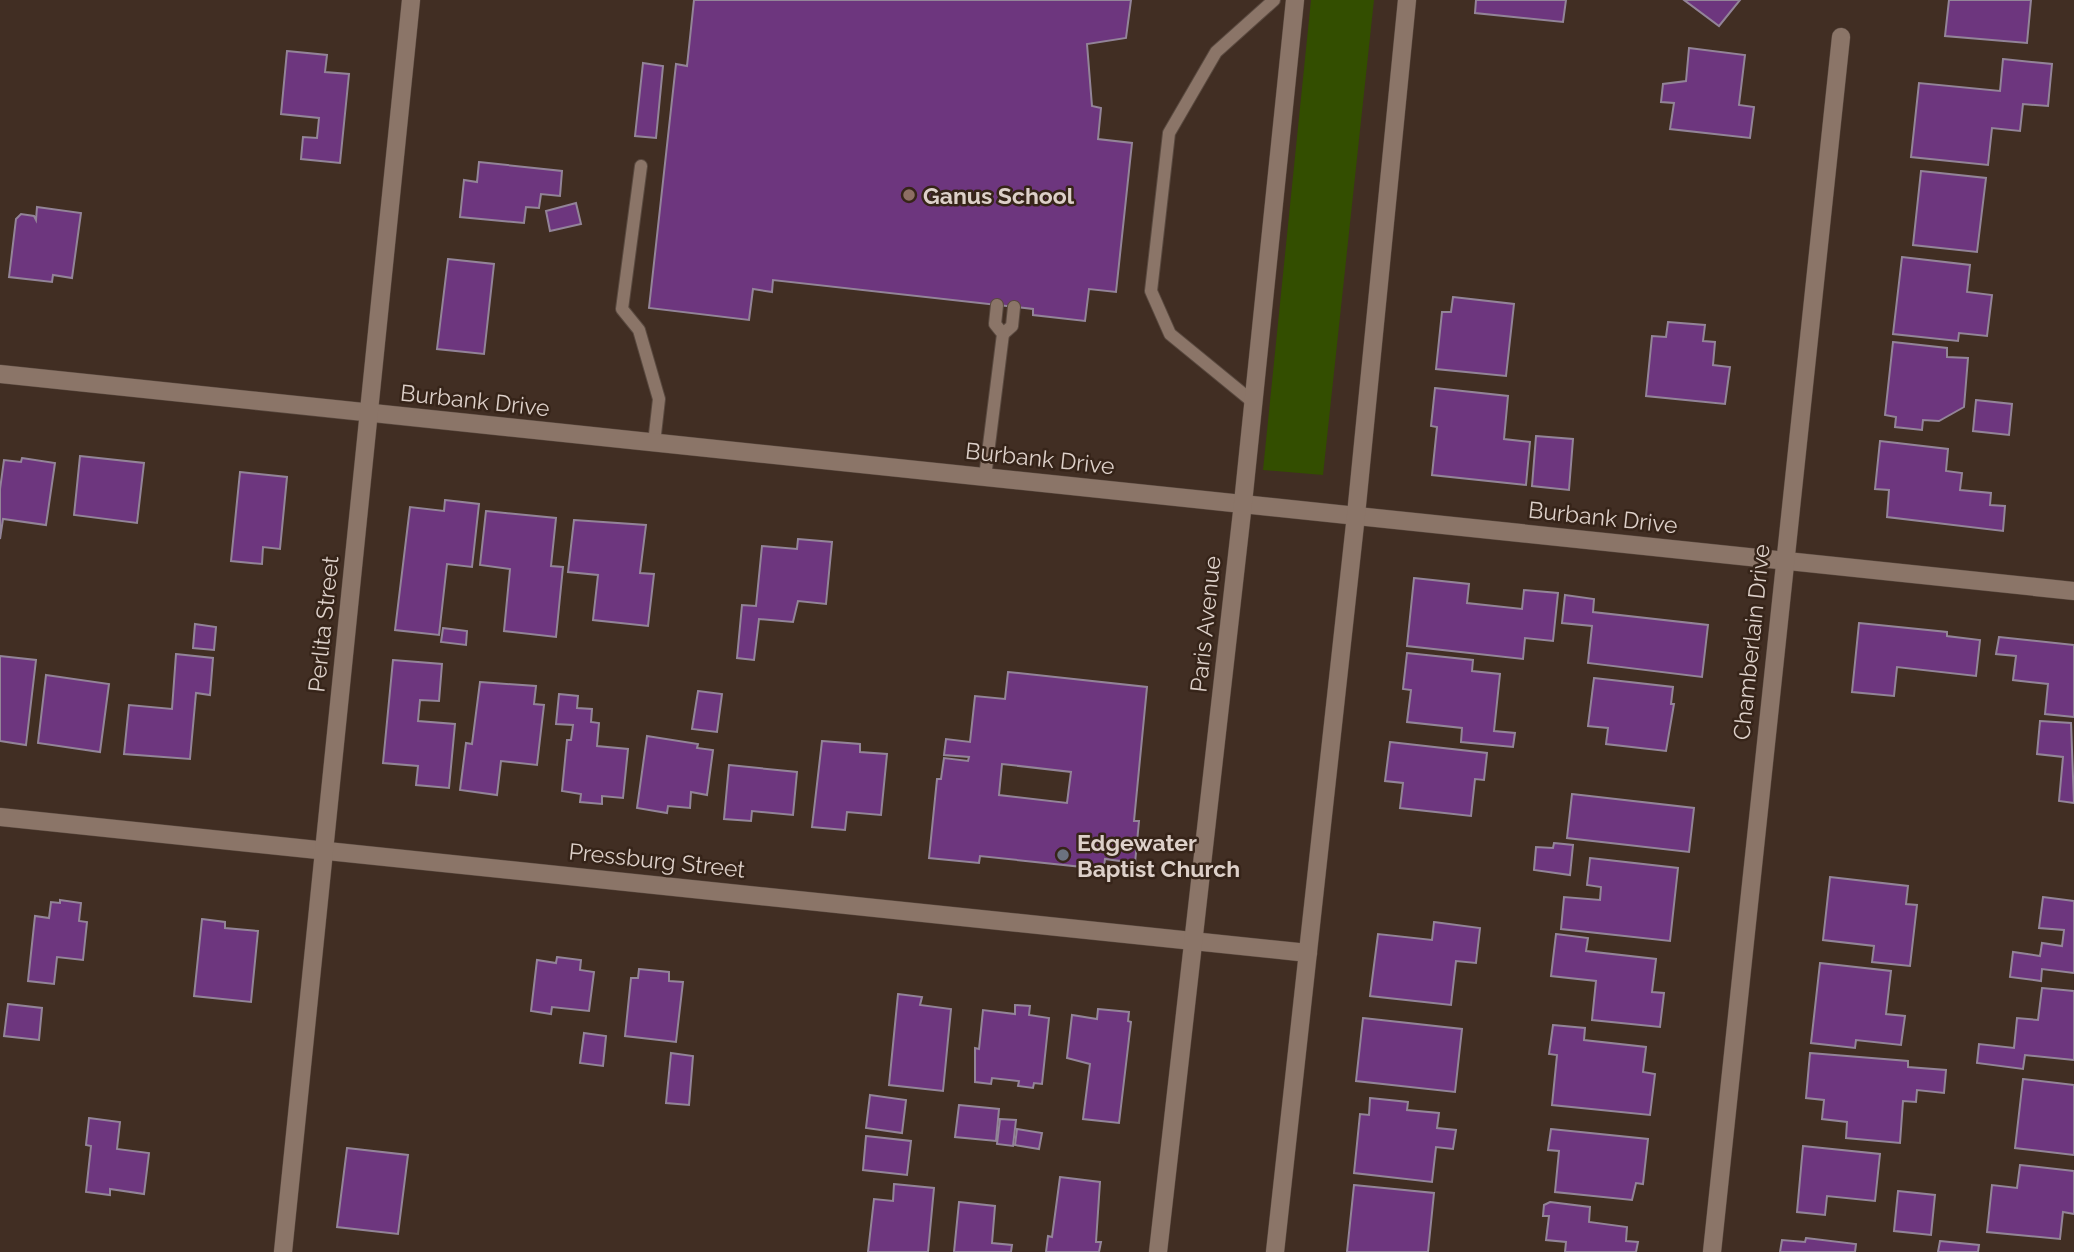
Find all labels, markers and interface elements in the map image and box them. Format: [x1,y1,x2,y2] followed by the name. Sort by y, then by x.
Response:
[923,182,1075,209] place label: Ganus School
[901,187,917,203] marker: Ganus School
[399,379,551,421] street label: Burbank Drive
[964,437,1116,479] street label: Burbank Drive
[1527,496,1679,538] street label: Burbank Drive
[1727,543,1775,741] street label: Chamberlain Drive
[302,554,344,693] street label: Perlita Street
[1184,555,1226,693] street label: Paris Avenue
[1077,829,1240,882] place label: Edgewater Baptist Church
[567,837,747,883] street label: Pressburg Street
[1055,847,1071,863] marker: Edgewater Baptist Church

